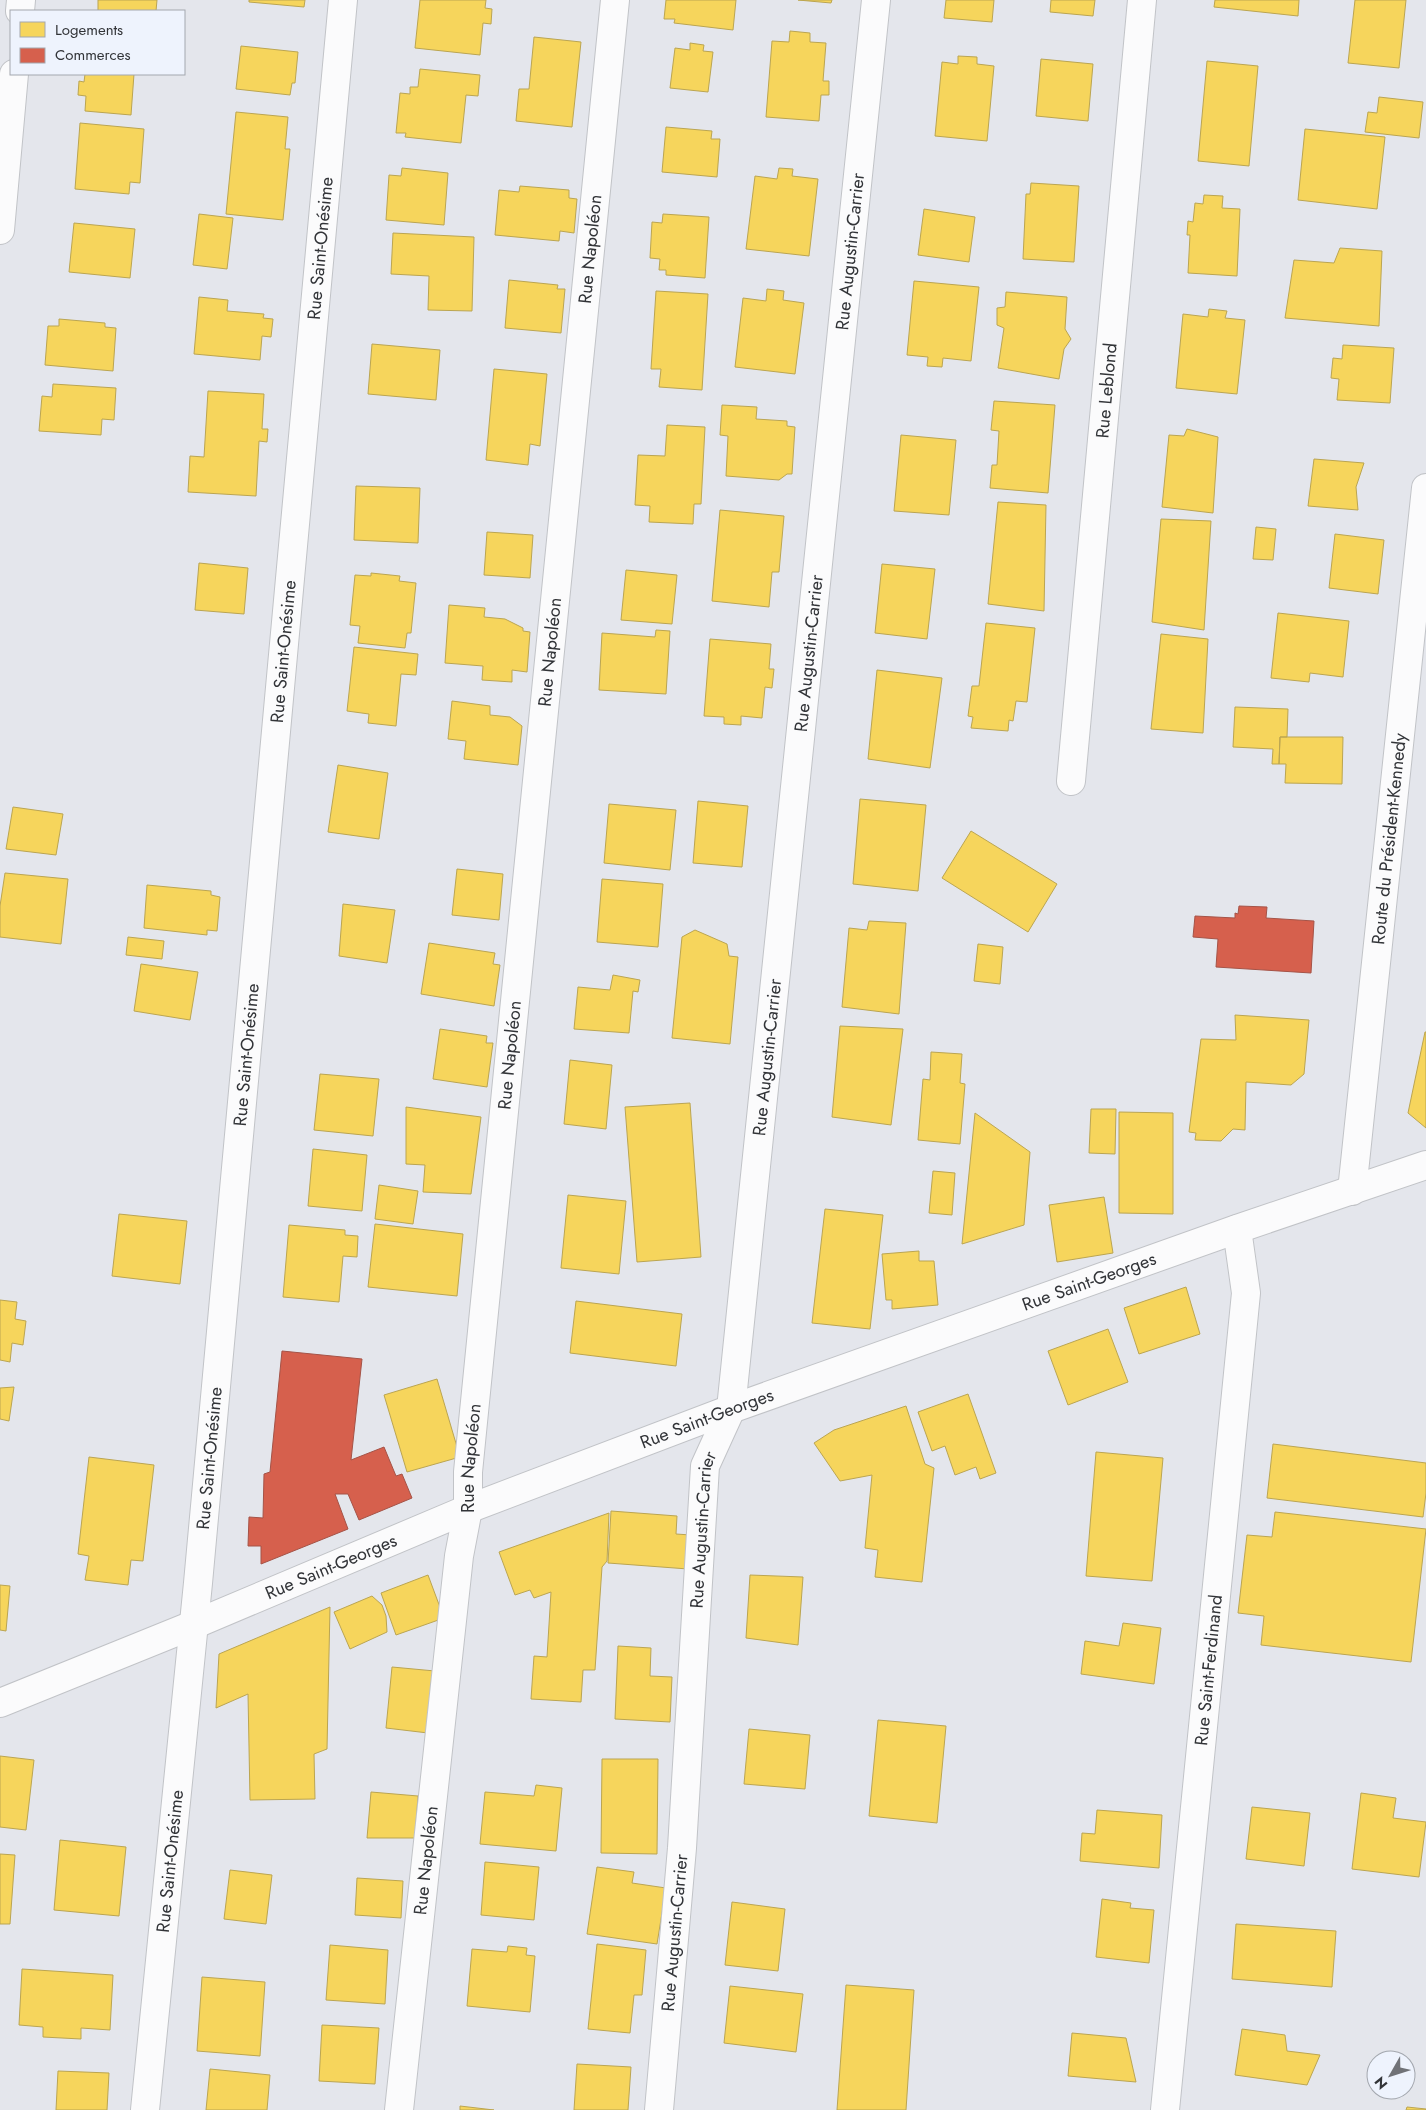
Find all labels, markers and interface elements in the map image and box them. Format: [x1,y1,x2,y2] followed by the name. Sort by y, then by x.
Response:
[10,10,185,75] legend
[55,19,123,41] text: Logements
[55,44,130,66] text: Commerces
[829,171,871,331] street label: Rue Augustin-Carrier
[301,176,340,321] street label: Rue Saint-Onésime
[572,193,609,305] street label: Rue Napoléon
[1089,342,1124,439] street label: Rue Leblond
[788,573,830,733] street label: Rue Augustin-Carrier
[264,579,303,724] street label: Rue Saint-Onésime
[531,596,568,708] street label: Rue Napoléon
[1365,732,1413,946] street label: Route du Président-Kennedy
[746,976,788,1137] street label: Rue Augustin-Carrier
[227,982,266,1127] street label: Rue Saint-Onésime
[491,999,528,1111] street label: Rue Napoléon
[1018,1246,1160,1317] street label: Rue Saint-Georges
[636,1382,777,1455] street label: Rue Saint-Georges
[190,1386,229,1531] street label: Rue Saint-Onésime
[454,1402,488,1513] street label: Rue Napoléon
[683,1446,724,1609] street label: Rue Augustin-Carrier
[261,1527,401,1606] street label: Rue Saint-Georges
[1188,1593,1229,1747] street label: Rue Saint-Ferdinand
[150,1789,190,1934] street label: Rue Saint-Onésime
[407,1805,445,1916] street label: Rue Napoléon
[655,1852,694,2013] street label: Rue Augustin-Carrier
[1366,2050,1416,2100] north arrow
[1370,2073,1392,2094] text: N

